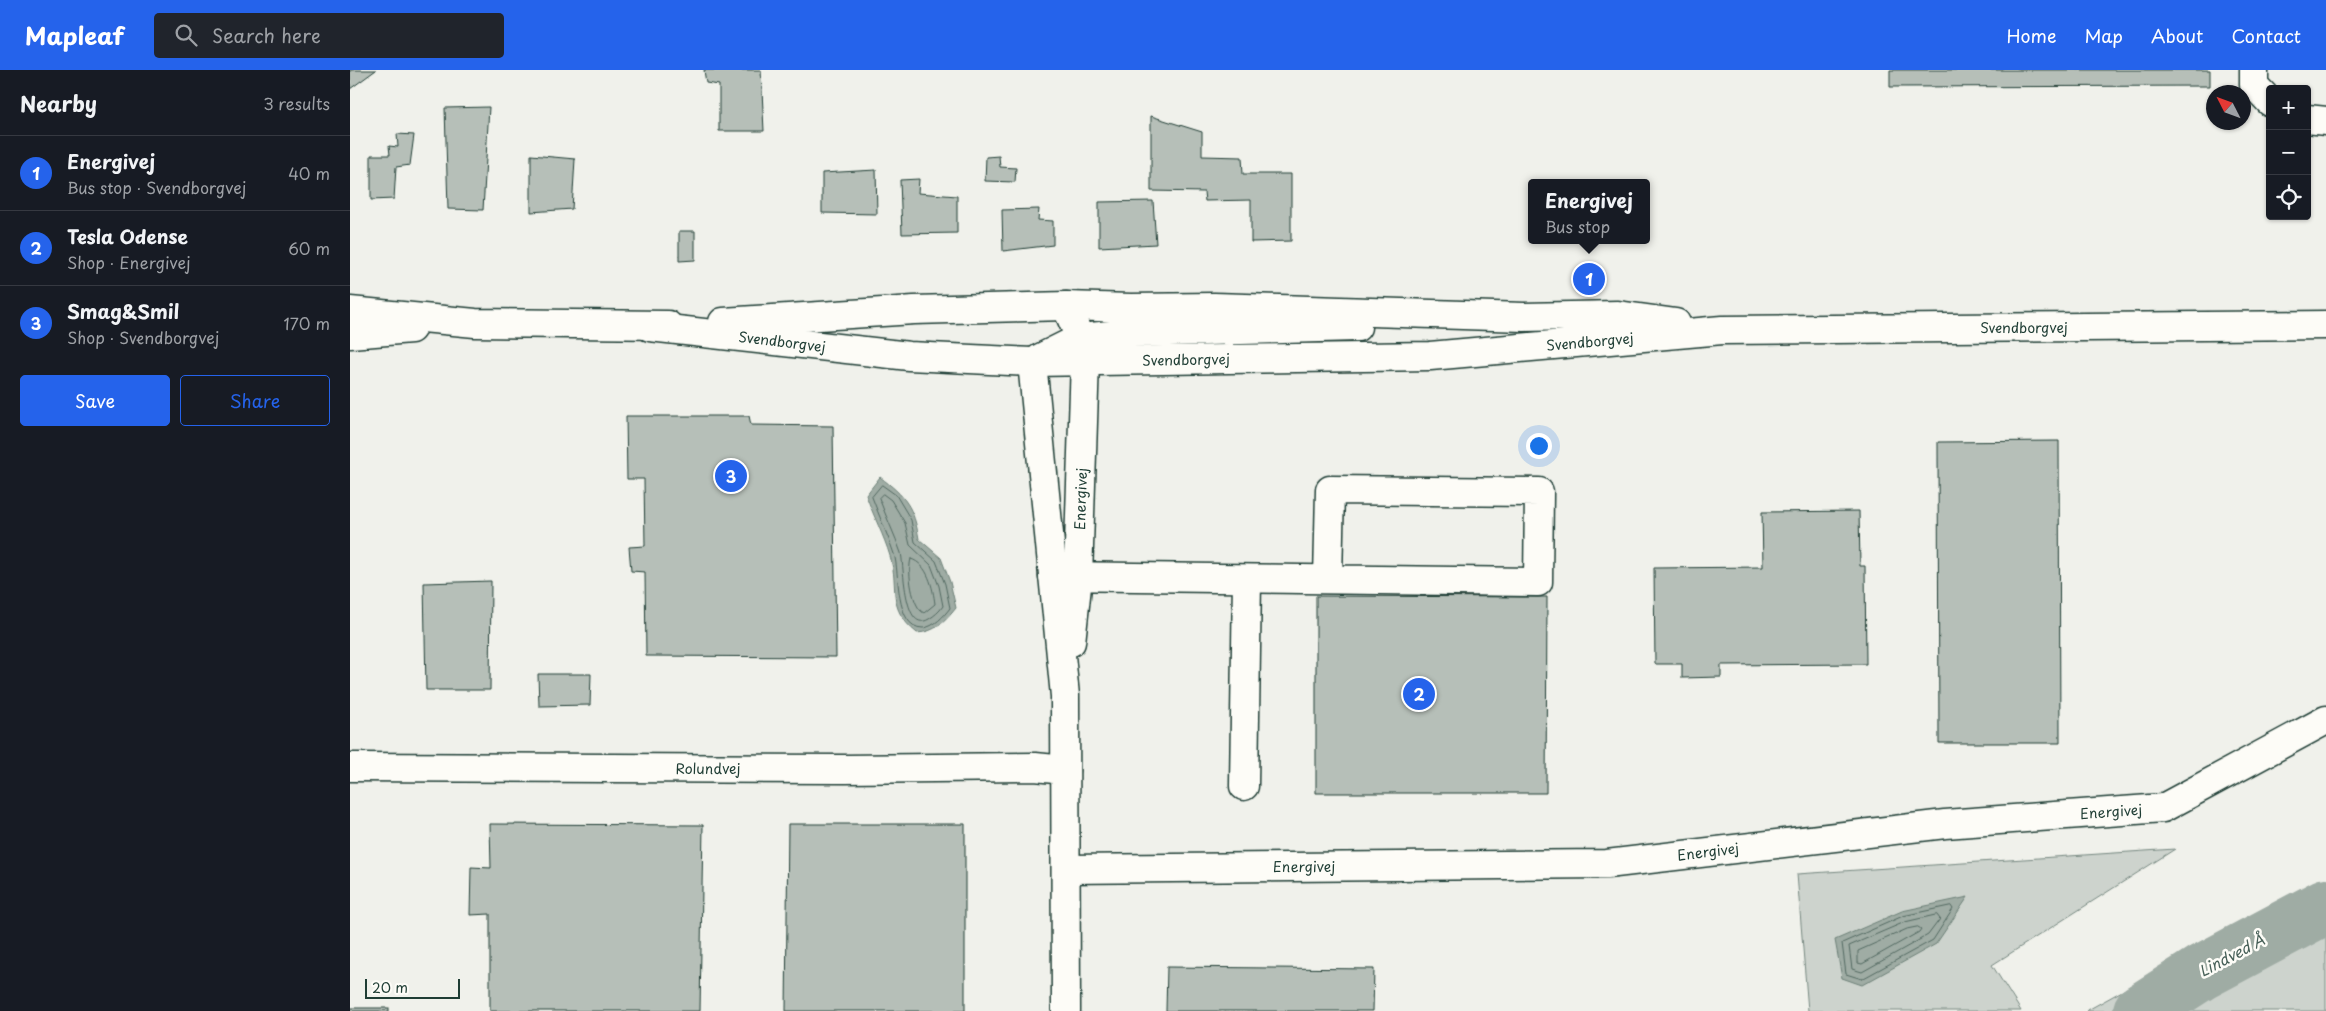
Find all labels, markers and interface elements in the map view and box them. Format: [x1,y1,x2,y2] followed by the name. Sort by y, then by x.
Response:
[154,13,504,58] search box
[25,17,124,53] text: Mapleaf
[172,21,200,49] icon: search
[212,21,321,49] text: Search here
[2006,22,2056,49] text: Home
[2084,22,2123,49] text: Map
[2151,22,2203,49] text: About
[2231,22,2301,49] text: Contact
[2206,85,2251,130] north arrow
[2266,85,2311,220] map controls
[2266,85,2311,130] button: +
[20,87,97,119] text: Nearby
[263,91,330,115] text: 3 results
[2266,130,2311,175] button: −
[67,147,155,175] text: Energivej
[32,161,40,185] text: 1
[288,161,330,185] text: 40 m
[67,175,246,199] text: Bus stop · Svendborgvej
[2266,175,2311,220] button: locate
[1528,179,1650,244] popup
[1545,186,1633,214] text: Energivej
[1545,214,1610,238] text: Bus stop
[67,222,188,250] text: Tesla Odense
[30,236,42,260] text: 2
[288,236,330,260] text: 60 m
[67,250,191,274] text: Shop · Energivej
[1573,260,1605,298] pin: 1
[67,297,179,325] text: Smag&Smil
[31,311,41,335] text: 3
[284,311,330,335] text: 170 m
[1980,317,2068,338] street label: Svendborgvej
[67,325,219,349] text: Shop · Svendborgvej
[737,326,827,357] street label: Svendborgvej
[1545,327,1635,356] street label: Svendborgvej
[1142,348,1230,371] street label: Svendborgvej
[20,375,170,426] button: Save
[180,375,330,426] button: Share
[1526,433,1552,459] your location
[715,457,747,495] pin: 3
[1069,467,1092,530] street label: Energivej
[1403,675,1435,713] pin: 2
[676,758,741,779] street label: Rolundvej
[2079,799,2143,824] street label: Energivej
[1676,837,1740,866] street label: Energivej
[1273,856,1335,877] street label: Energivej
[2194,928,2269,982] water label: Lindved Å
[365,976,460,999] scale bar
[372,977,408,998] text: 20 m

